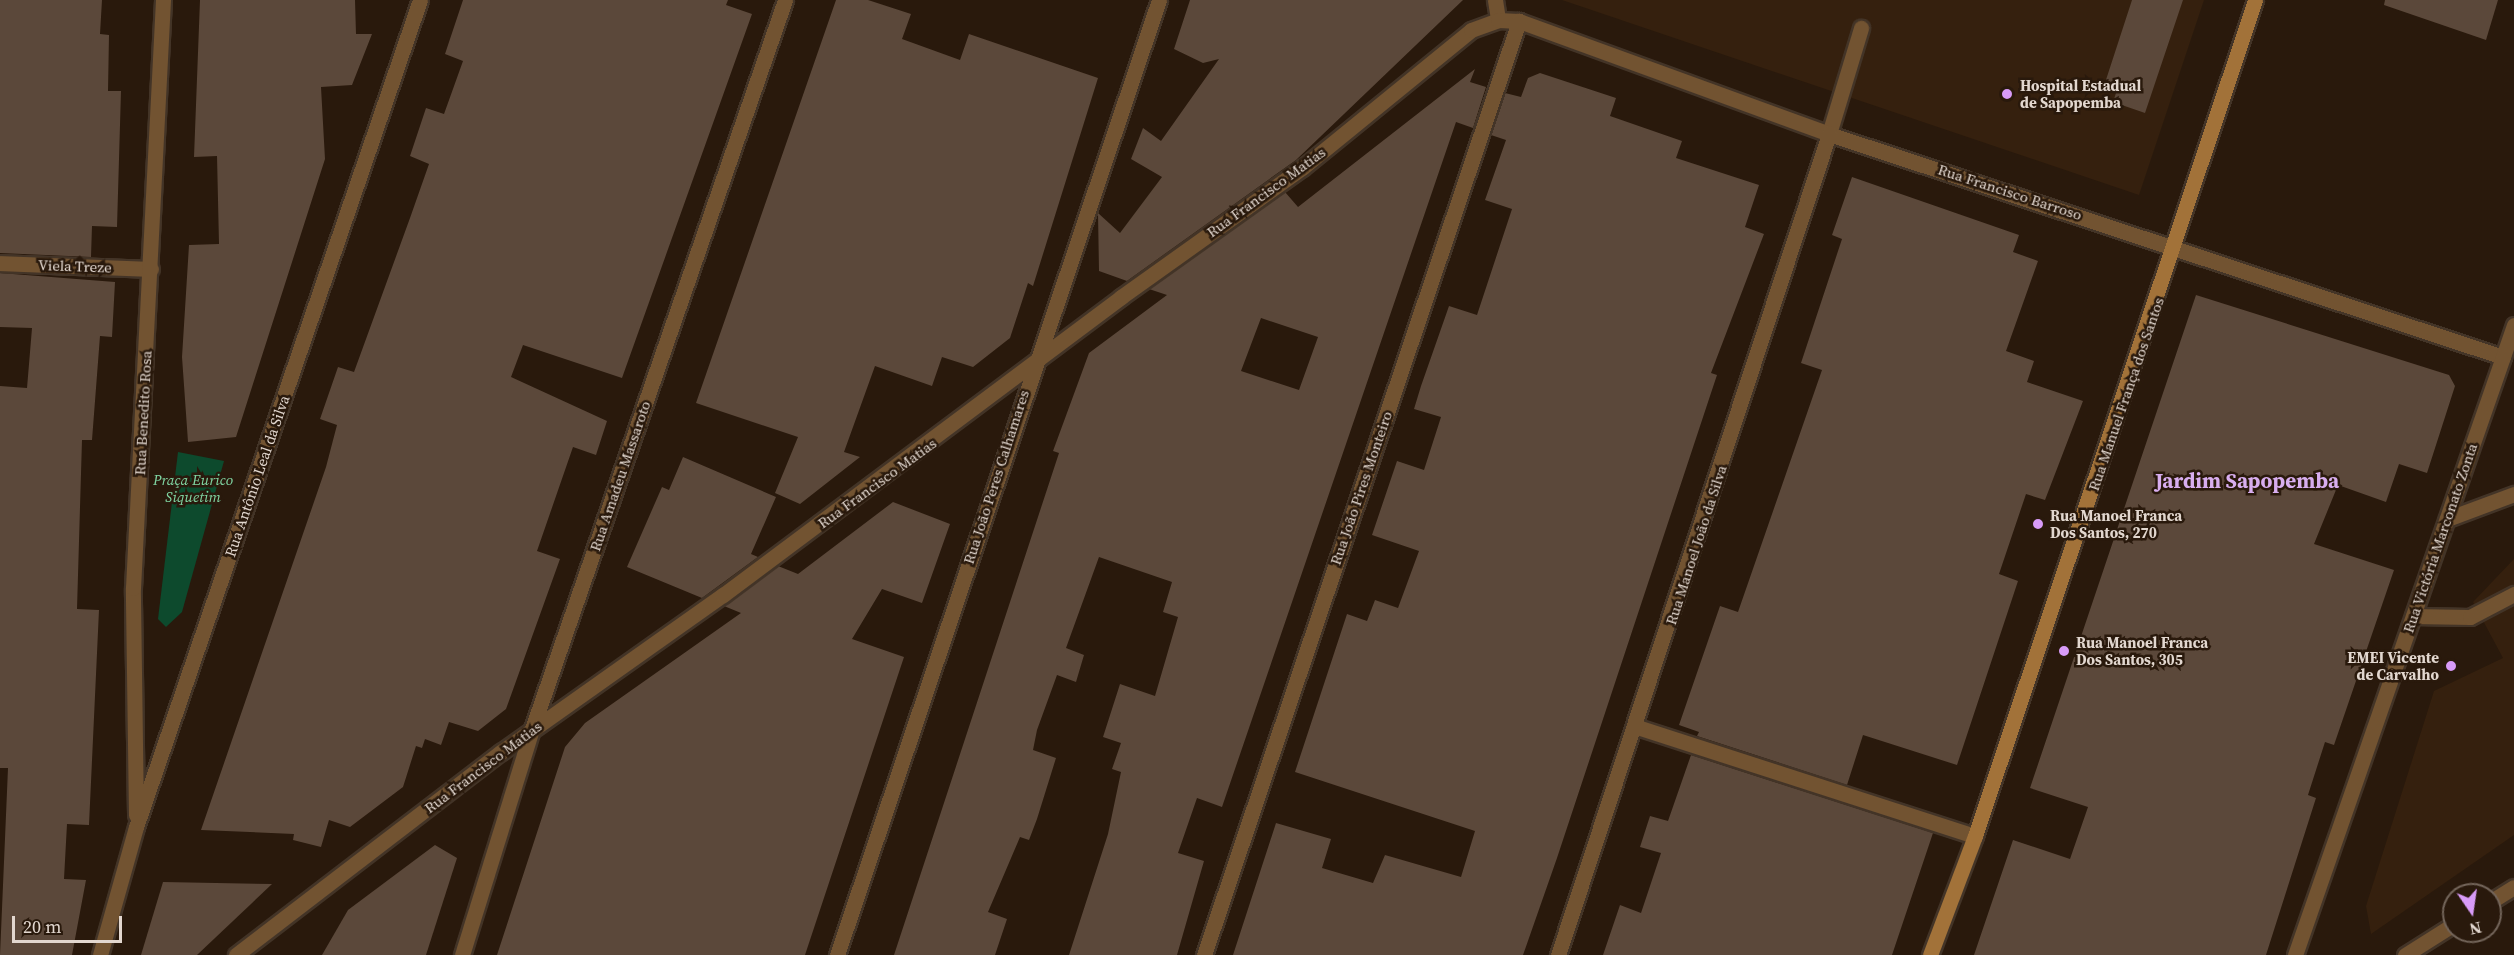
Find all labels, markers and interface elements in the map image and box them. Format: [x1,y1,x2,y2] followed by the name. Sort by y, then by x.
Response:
[2020,76,2141,111] place label: Hospital Estadual de Sapopemba
[1998,85,2016,103] marker: Hospital Estadual de Sapopemba
[1203,143,1329,241] street label: Rua Francisco Matias
[1936,160,2084,224] street label: Rua Francisco Barroso
[38,256,112,276] street label: Viela Treze
[2084,295,2168,493] street label: Rua Manuel França dos Santos
[131,350,155,476] street label: Rua Benedito Rosa
[959,388,1033,566] street label: Rua João Peres Calhamares
[221,393,293,559] street label: Rua Antônio Leal da Silva
[586,398,654,554] street label: Rua Amadeu Massaroto
[1326,409,1396,567] street label: Rua João Pires Monteiro
[814,434,940,532] street label: Rua Francisco Matias
[2399,441,2481,635] street label: Rua Victória Marconato Zonta
[1662,463,1730,627] street label: Rua Manoel João da Silva
[2155,468,2339,494] district label: Jardim Sapopemba
[153,470,233,505] park label: Praça Eurico Siquetim
[2050,506,2182,541] place label: Rua Manoel Franca Dos Santos, 270
[2031,517,2045,531] marker: Rua Manoel Franca Dos Santos, 270
[2076,633,2208,668] place label: Rua Manoel Franca Dos Santos, 305
[2057,644,2071,658] marker: Rua Manoel Franca Dos Santos, 305
[2347,648,2439,683] place label: EMEI Vicente de Carvalho
[2444,659,2458,673] marker: EMEI Vicente de Carvalho
[421,717,545,817] street label: Rua Francisco Matias
[2442,883,2502,943] north arrow
[15,904,124,942] scale bar
[23,914,61,939] text: 20 m
[2467,917,2484,941] text: N

